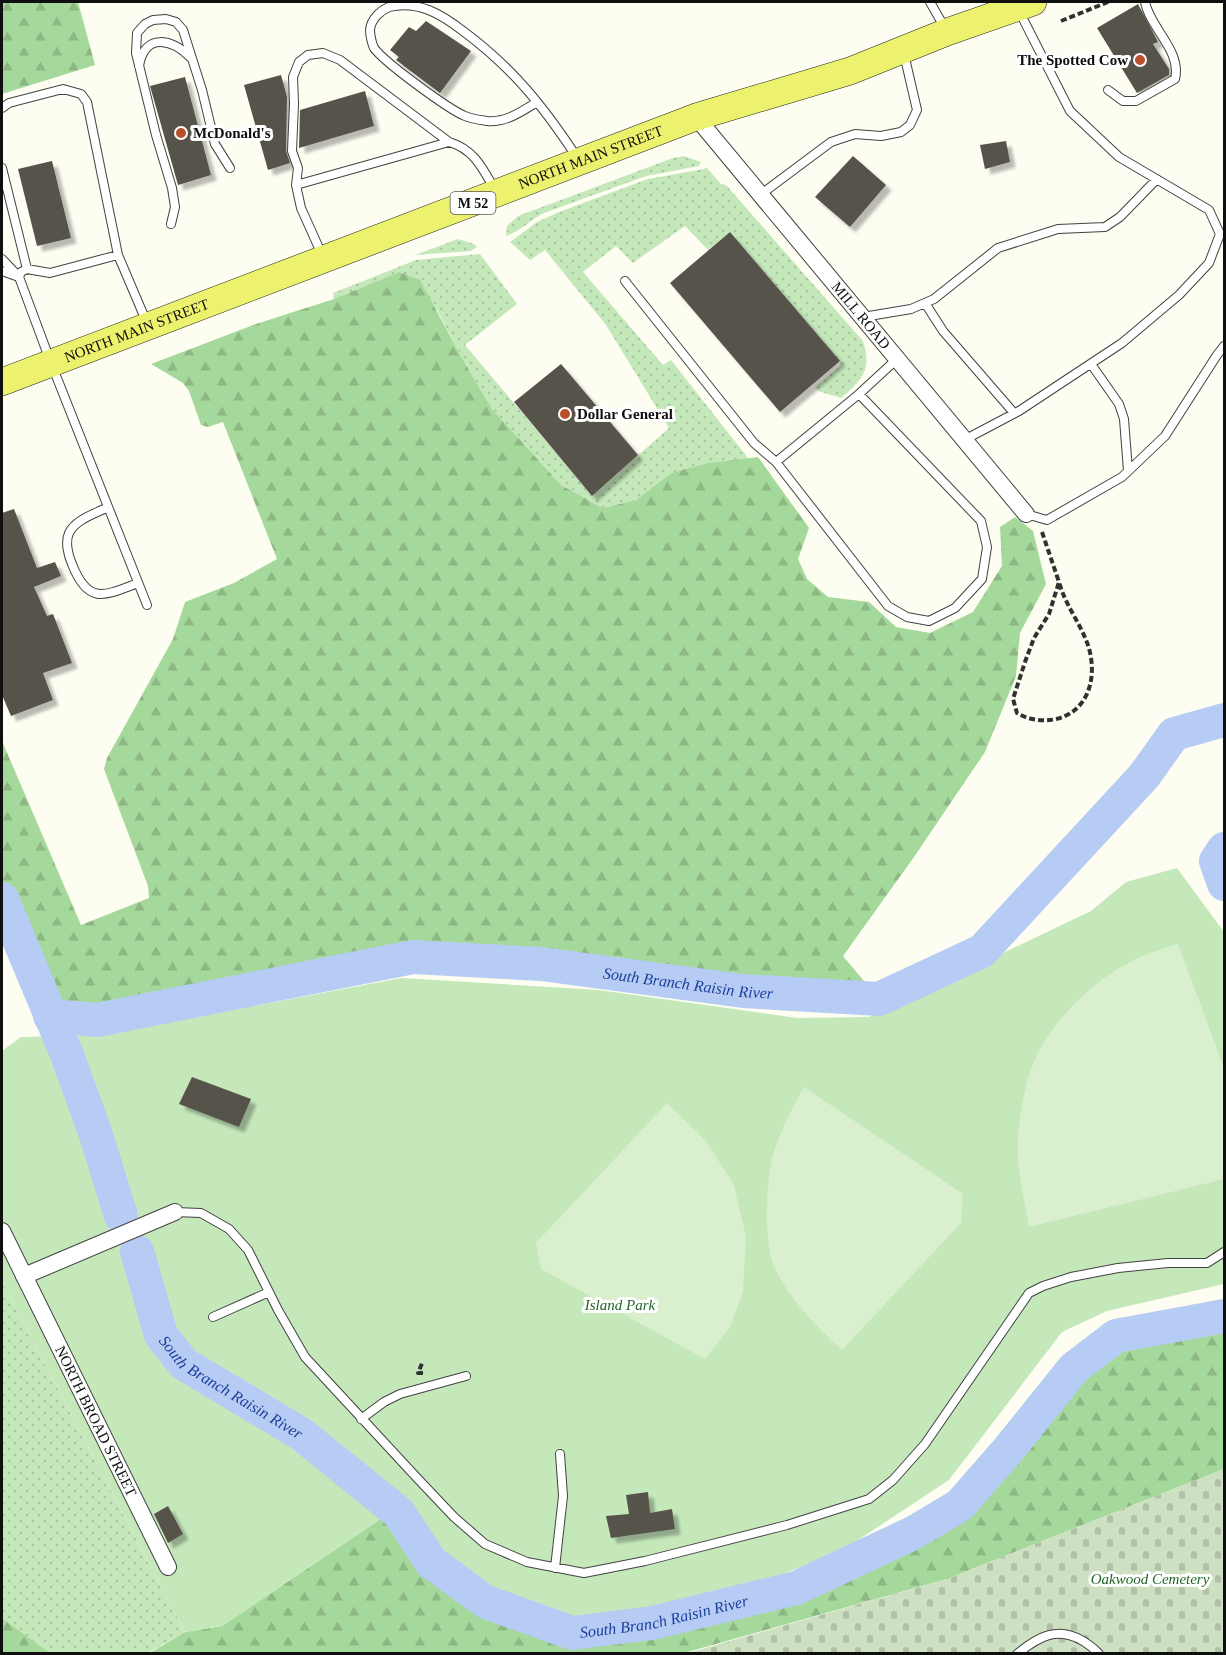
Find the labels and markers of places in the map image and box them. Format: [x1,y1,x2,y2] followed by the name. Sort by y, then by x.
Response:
[1017,52,1128,68] place label: The Spotted Cow
[1133,53,1147,67] marker: The Spotted Cow
[193,125,271,141] place label: McDonald's
[174,126,188,140] marker: McDonald's
[577,406,673,422] place label: Dollar General
[558,407,572,421] marker: Dollar General

